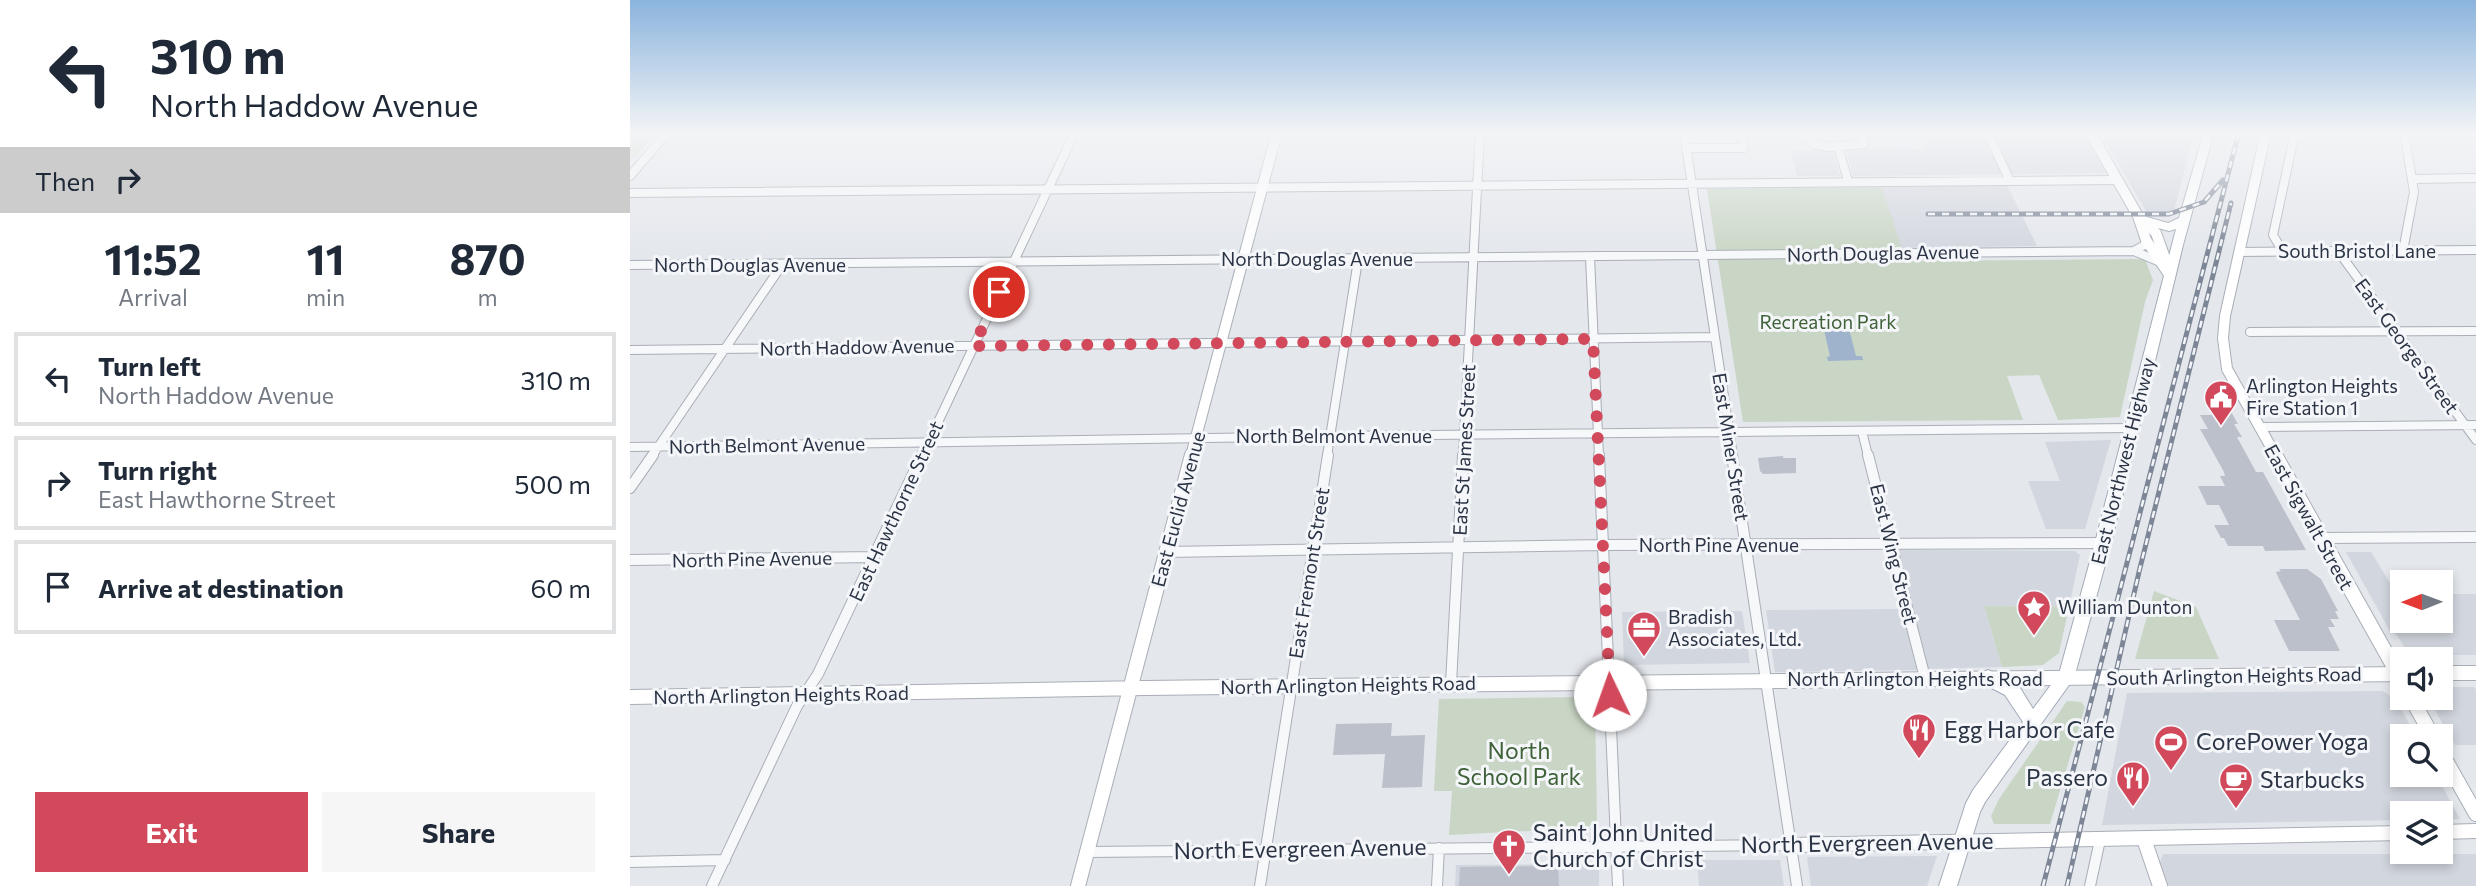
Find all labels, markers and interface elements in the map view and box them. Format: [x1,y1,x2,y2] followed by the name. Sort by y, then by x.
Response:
[150,24,285,84] text: 310 m
[35,28,126,119] icon: left
[150,84,478,124] text: North Haddow Avenue
[109,161,147,199] icon: right
[35,165,95,196] text: Then
[104,232,202,284] text: 11:52
[307,232,345,284] text: 11
[449,232,526,284] text: 870
[1787,239,1979,266] street label: North Douglas Avenue
[2278,239,2436,262] street label: South Bristol Lane
[1221,247,1413,270] street label: North Douglas Avenue
[654,253,846,276] street label: North Douglas Avenue
[969,262,1029,322] pin
[980,273,1018,311] icon: arrive
[2351,274,2464,418] street label: East George Street
[118,283,188,311] text: Arrival
[306,283,345,311] text: min
[478,283,498,311] text: m
[1759,310,1897,333] park label: Recreation Park
[759,333,955,360] street label: North Haddow Avenue
[98,350,201,381] text: Turn left
[2086,355,2159,567] street label: East Northwest Highway
[39,360,77,398] icon: left
[1448,363,1479,536] street label: East St James Street
[520,364,591,395] text: 310 m
[1708,371,1755,523] street label: East Miner Street
[2246,374,2398,419] place label: Arlington Heights Fire Station 1
[2202,378,2240,427] public building icon: Arlington Heights Fire Station 1
[98,381,334,409] text: North Haddow Avenue
[844,417,948,605] street label: East Hawthorne Street
[1236,424,1432,447] street label: North Belmont Avenue
[1146,429,1209,589] street label: East Euclid Avenue
[669,431,865,458] street label: North Belmont Avenue
[2260,440,2359,594] street label: East Sigwalt Street
[98,454,217,485] text: Turn right
[39,464,77,502] icon: right
[514,468,591,499] text: 500 m
[1866,481,1923,627] street label: East Wing Street
[98,485,336,513] text: East Hawthorne Street
[1284,485,1333,660] street label: East Fremont Street
[1639,533,1799,556] street label: North Pine Avenue
[672,546,832,571] street label: North Pine Avenue
[39,568,77,606] icon: arrive
[2390,570,2454,634] north arrow
[2390,570,2453,864] map controls
[98,572,344,603] text: Arrive at destination
[531,572,591,603] text: 60 m
[2015,588,2053,637] place icon: William Dunton
[2058,595,2192,618] place label: William Dunton
[1668,605,1802,650] place label: Bradish Associates, Ltd.
[1625,609,1663,658] office icon: Bradish Associates, Ltd.
[2390,647,2453,710] button: sound
[1573,658,1647,732] position arrow
[2106,662,2362,689] street label: South Arlington Heights Road
[1787,667,2043,690] street label: North Arlington Heights Road
[1220,671,1476,698] street label: North Arlington Heights Road
[653,681,909,708] street label: North Arlington Heights Road
[1900,711,1938,760] restaurant icon: Egg Harbor Cafe
[1944,715,2115,743] place label: Egg Harbor Cafe
[2152,723,2190,772] sports icon: CorePower Yoga
[2390,724,2453,787] button: search
[2196,727,2368,755] place label: CorePower Yoga
[1457,736,1581,790] park label: North School Park
[2114,759,2152,808] restaurant icon: Passero
[2217,761,2255,810] cafe icon: Starbucks
[2026,763,2108,791] place label: Passero
[2260,765,2365,793] place label: Starbucks
[35,792,308,872] button: Exit
[322,792,595,872] button: Share
[2390,801,2453,864] button: layers
[1533,818,1713,872] place label: Saint John United Church of Christ
[1740,826,1994,858] street label: North Evergreen Avenue
[1490,827,1528,876] church icon: Saint John United Church of Christ
[1173,832,1427,864] street label: North Evergreen Avenue

